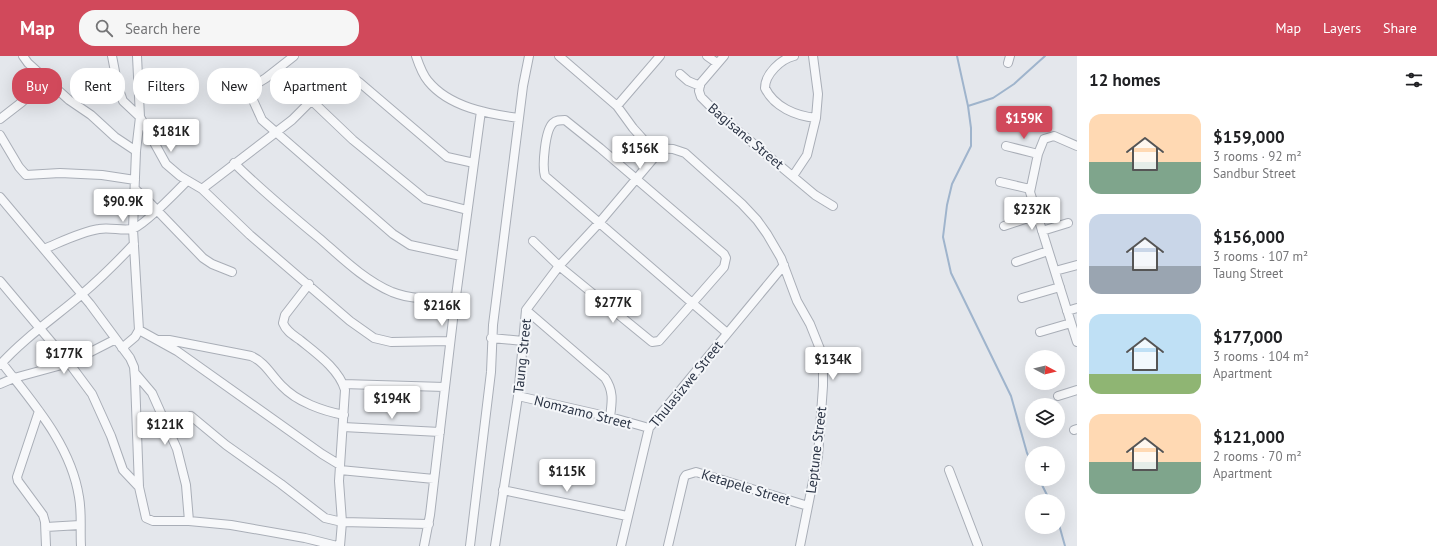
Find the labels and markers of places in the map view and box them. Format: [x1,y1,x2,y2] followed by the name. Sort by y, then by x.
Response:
[996,106,1052,140] pin: $159K
[143,119,199,153] pin: $181K
[612,136,668,170] pin: $156K
[90,189,156,223] pin: $90.9K
[1004,197,1060,231] pin: $232K
[585,290,641,324] pin: $277K
[414,293,470,327] pin: $216K
[36,341,92,375] pin: $177K
[805,347,861,381] pin: $134K
[364,386,420,420] pin: $194K
[137,412,193,446] pin: $121K
[539,459,595,493] pin: $115K

